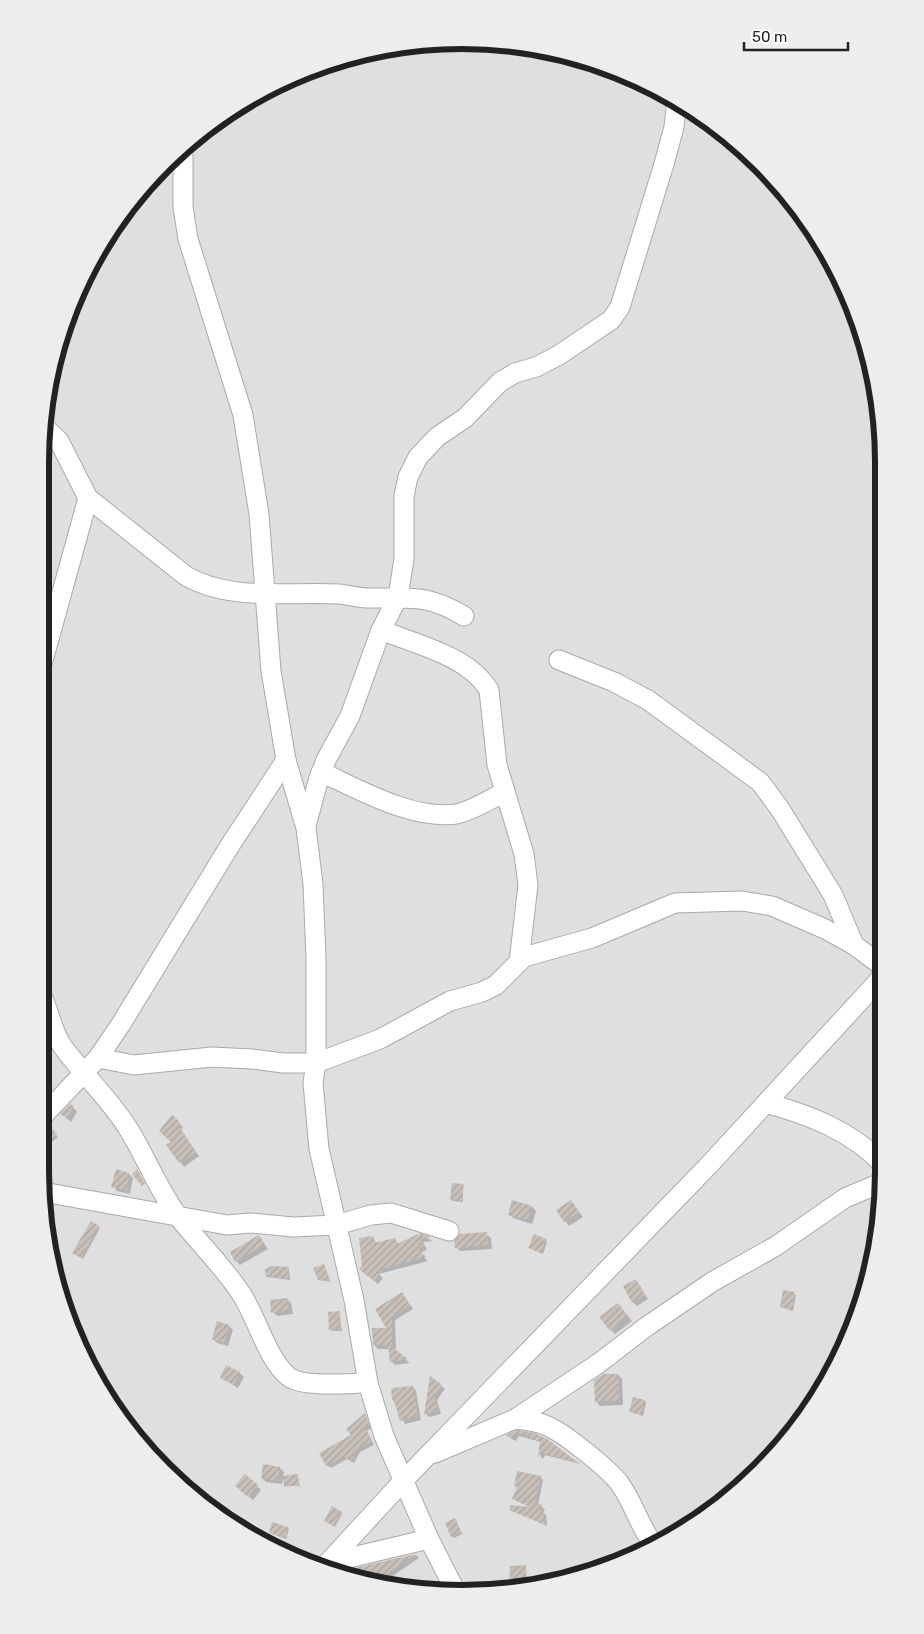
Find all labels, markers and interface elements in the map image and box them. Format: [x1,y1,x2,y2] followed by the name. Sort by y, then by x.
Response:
[744,20,848,52] scale bar
[752,28,787,46] text: 50 m

